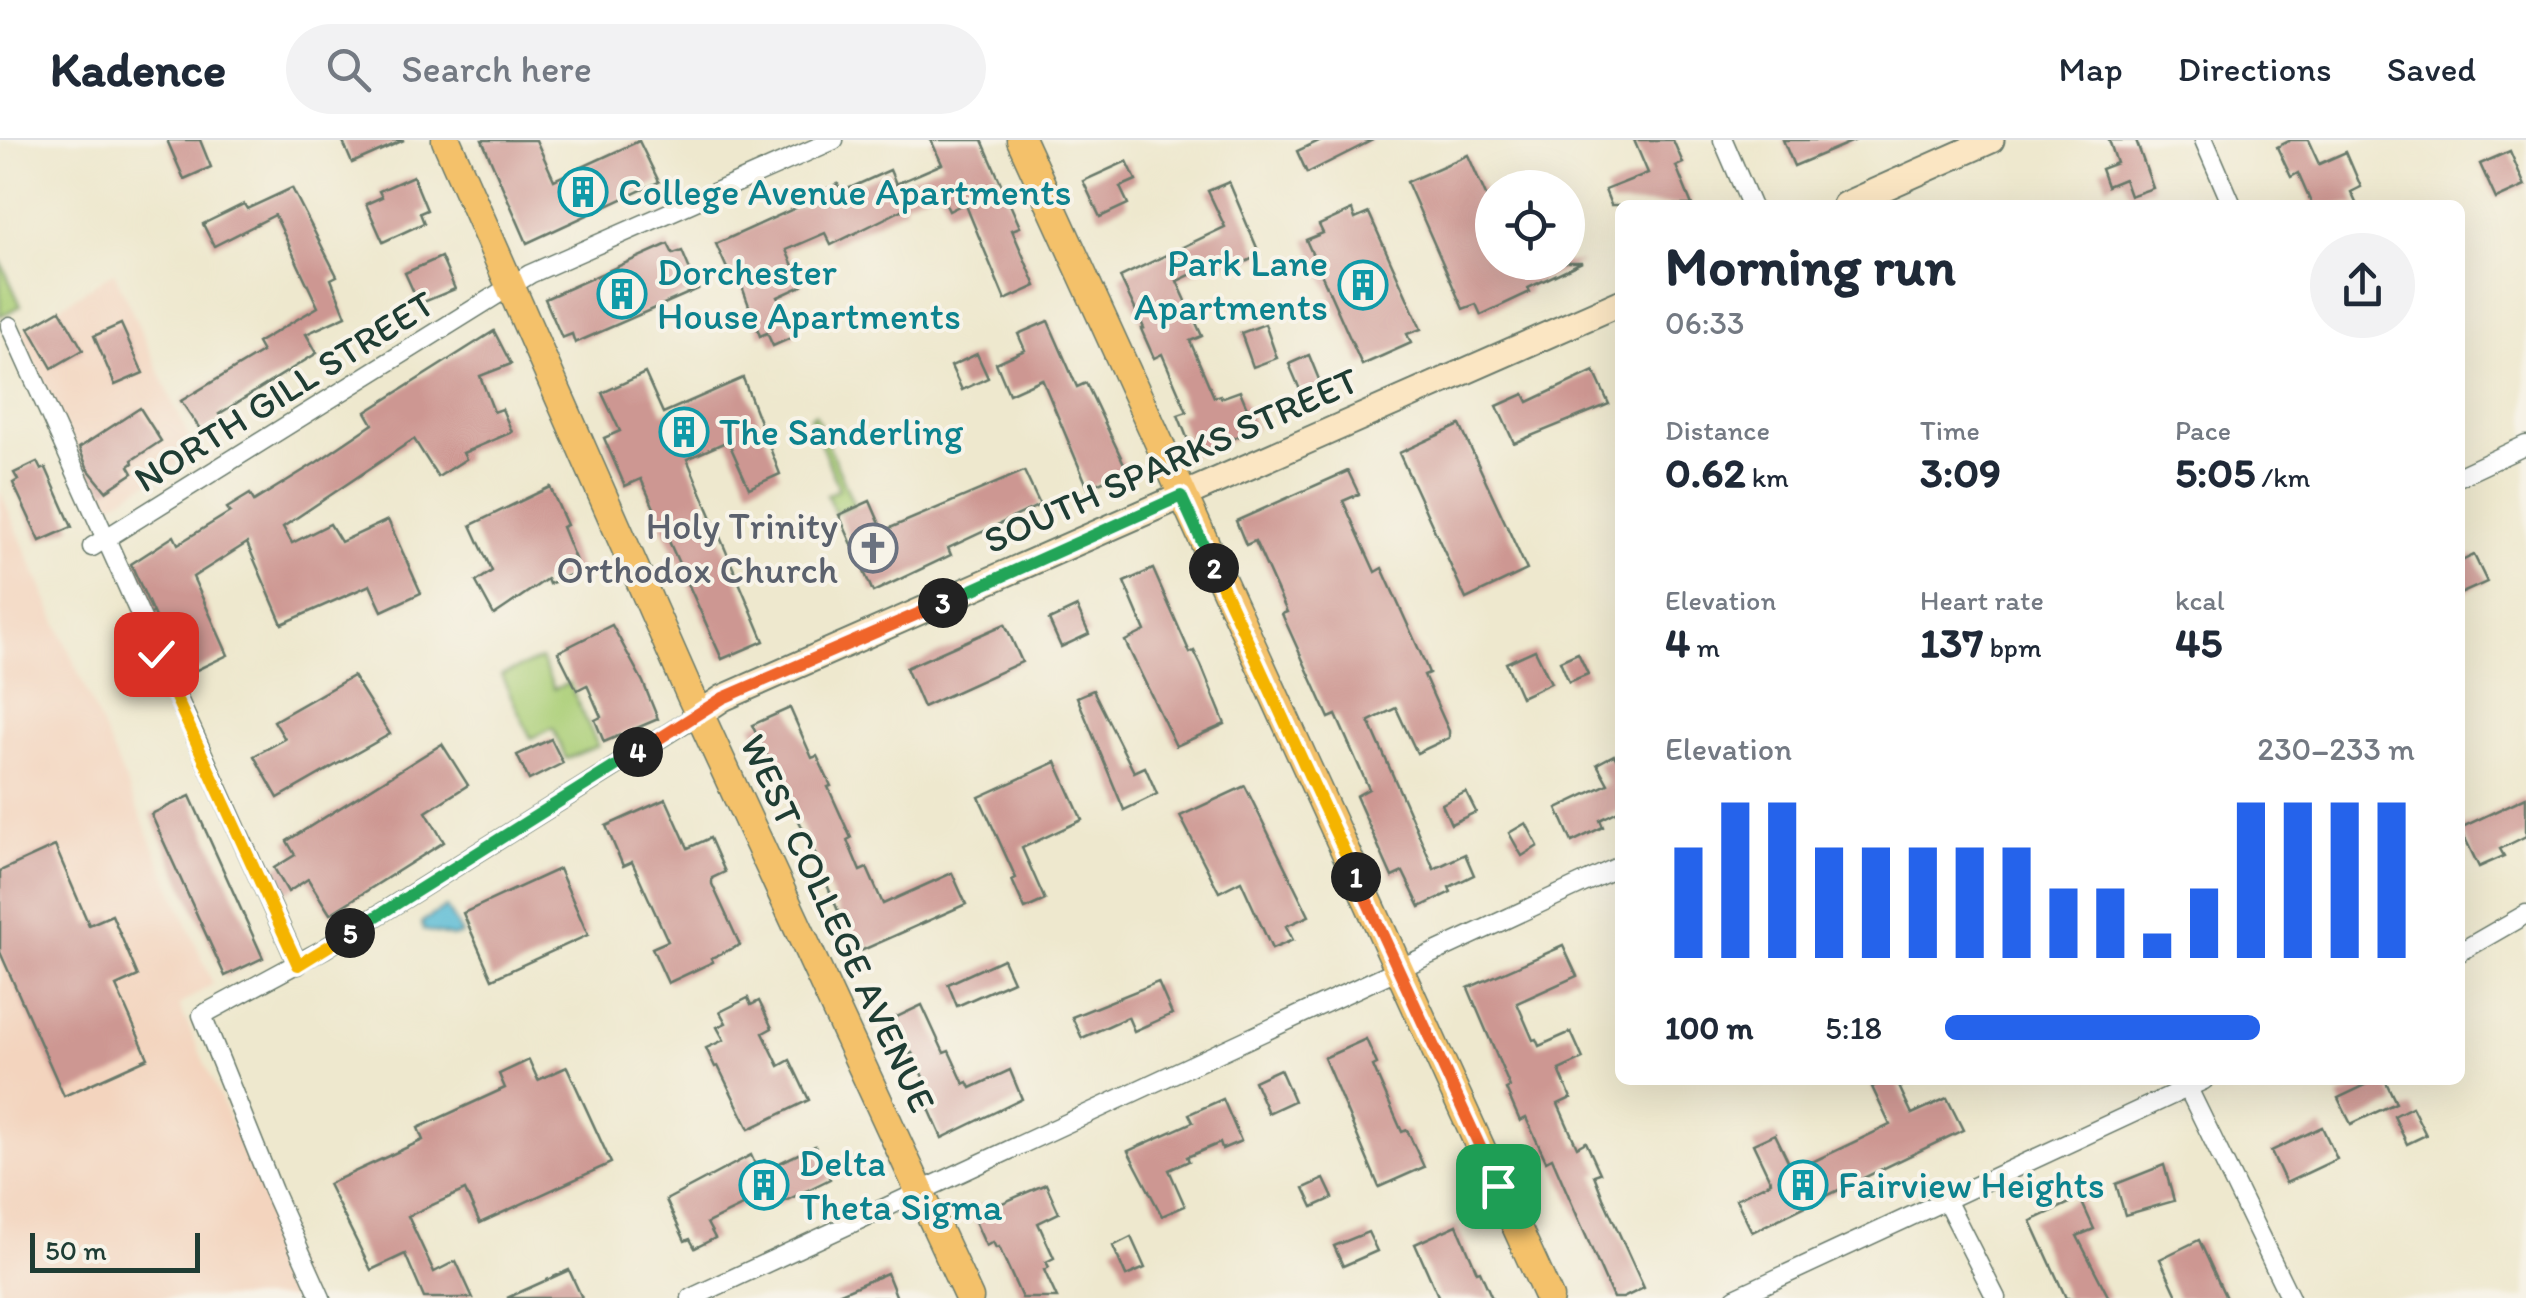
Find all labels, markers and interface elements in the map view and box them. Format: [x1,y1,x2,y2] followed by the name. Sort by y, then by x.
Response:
[286,24,986,114] search box
[50,40,226,98] text: Kadence
[321,42,376,97] icon: search
[401,46,592,92] text: Search here
[2059,48,2123,90] text: Map
[2178,48,2332,90] text: Directions
[2387,48,2476,90] text: Saved
[557,166,609,218] building icon: College Avenue Apartments
[618,169,1072,215] place label: College Avenue Apartments
[1475,170,1585,280] map controls
[1475,170,1585,280] button: locate
[1665,233,1956,299] text: Morning run
[2310,233,2415,338] button: share
[1134,240,1328,330] place label: Park Lane Apartments
[657,249,961,339] place label: Dorchester House Apartments
[1337,259,1389,311] building icon: Park Lane Apartments
[596,268,648,320] building icon: Dorchester House Apartments
[125,280,443,502] street label: NORTH GILL STREET
[1665,304,1744,342] text: 06:33
[977,357,1365,563] street label: SOUTH SPARKS STREET
[658,406,710,458] building icon: The Sanderling
[719,409,964,455] place label: The Sanderling
[1665,413,1770,447] text: Distance
[1920,413,1980,447] text: Time
[2175,413,2231,447] text: Pace
[1665,447,1746,498] text: 0.62
[1920,447,2001,498] text: 3:09
[2175,447,2255,498] text: 5:05
[1746,460,1789,494] text: km
[2255,460,2310,494] text: /km
[556,503,838,593] place label: Holy Trinity Orthodox Church
[847,522,899,574] church icon: Holy Trinity Orthodox Church
[1189,543,1239,593] pin: 2
[1207,551,1221,585] text: 2
[918,578,968,628] pin: 3
[1665,583,1776,617] text: Elevation
[1920,583,2044,617] text: Heart rate
[2175,583,2225,617] text: kcal
[935,586,951,620] text: 3
[114,612,199,697] pin
[1665,617,1690,668] text: 4
[1920,617,1983,668] text: 137
[2175,617,2222,668] text: 45
[129,627,184,682] icon: check
[1690,630,1720,664] text: m
[1983,630,2041,664] text: bpm
[613,727,663,777] pin: 4
[730,727,946,1119] street label: WEST COLLEGE AVENUE
[1665,730,1792,768] text: Elevation
[2257,730,2415,768] text: 230–233 m
[630,735,646,769] text: 4
[1331,852,1381,902] pin: 1
[1350,860,1363,894] text: 1
[325,908,375,958] pin: 5
[343,916,357,950] text: 5
[1665,1009,1753,1047] text: 100 m
[1825,1009,1882,1047] text: 5:18
[799,1140,1003,1230] place label: Delta Theta Sigma
[1456,1144,1541,1229] pin
[738,1159,790,1211] building icon: Delta Theta Sigma
[1471,1159,1526,1214] icon: arrive
[1777,1159,1829,1211] building icon: Fairview Heights
[1838,1162,2105,1208] place label: Fairview Heights
[30,1228,200,1272] scale bar
[45,1233,107,1267] text: 50 m

